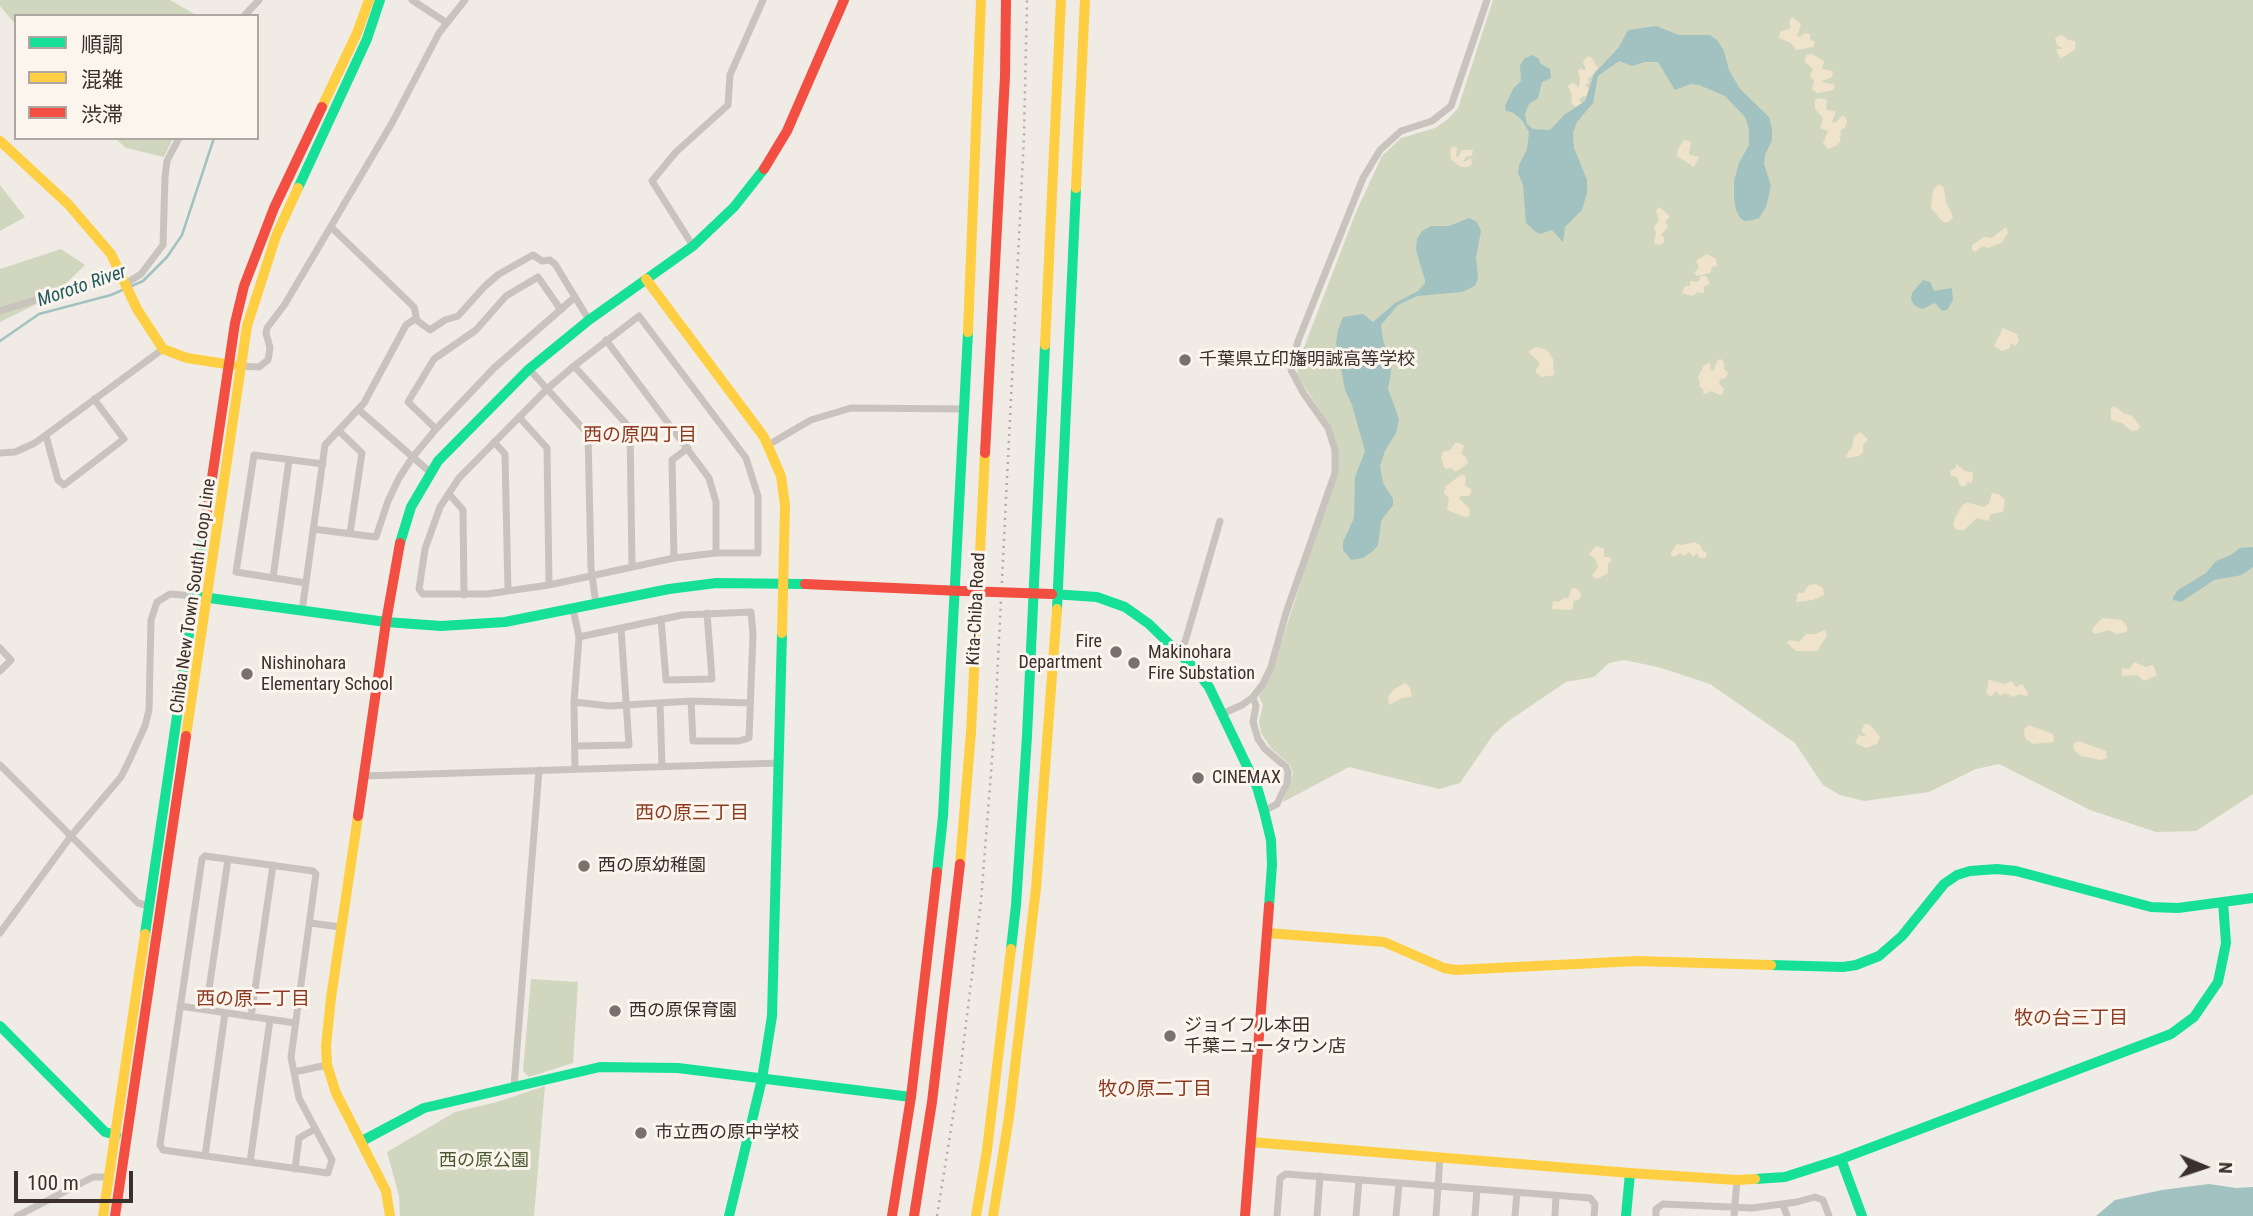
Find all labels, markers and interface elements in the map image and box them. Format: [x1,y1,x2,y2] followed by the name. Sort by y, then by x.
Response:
[14,14,259,140] legend
[81,33,123,57] text: 順調
[81,68,123,92] text: 混雑
[81,103,123,127] text: 渋滞
[34,261,130,313] water label: Moroto River
[1199,349,1415,371] place label: 千葉県立印旛明誠高等学校
[1177,352,1193,368] marker: 千葉県立印旛明誠高等学校
[583,425,697,447] district label: 西の原四丁目
[167,477,221,715] street label: Chiba New Town South Loop Line
[963,552,991,666] street label: Kita-Chiba Road
[1019,631,1102,674] place label: Fire Department
[1148,642,1255,684] place label: Makinohara Fire Substation
[1108,644,1124,660] marker: Fire Department
[261,653,393,696] place label: Nishinohara Elementary School
[1126,655,1142,671] marker: Makinohara Fire Substation
[239,666,255,682] marker: Nishinohara Elementary School
[1212,767,1281,789] place label: CINEMAX
[1190,770,1206,786] marker: CINEMAX
[635,803,749,825] district label: 西の原三丁目
[598,855,706,877] place label: 西の原幼稚園
[576,858,592,874] marker: 西の原幼稚園
[196,989,310,1011] district label: 西の原二丁目
[629,1000,737,1022] place label: 西の原保育園
[607,1003,623,1019] marker: 西の原保育園
[2014,1008,2128,1030] district label: 牧の台三丁目
[1184,1015,1346,1058] place label: ジョイフル本田 千葉ニュータウン店
[1162,1028,1178,1044] marker: ジョイフル本田 千葉ニュータウン店
[1098,1079,1212,1101] district label: 牧の原二丁目
[655,1122,799,1144] place label: 市立西の原中学校
[633,1125,649,1141] marker: 市立西の原中学校
[2169,1132,2239,1202] north arrow
[439,1150,529,1172] park label: 西の原公園
[18,1156,136,1200] scale bar
[2214,1162,2237,1174] text: N
[27,1171,79,1195] text: 100 m

